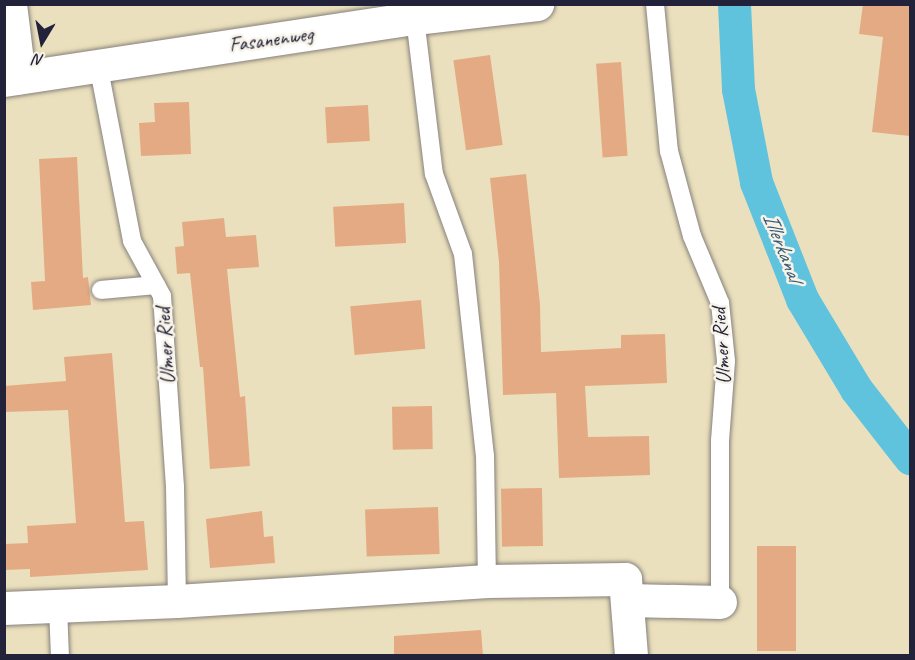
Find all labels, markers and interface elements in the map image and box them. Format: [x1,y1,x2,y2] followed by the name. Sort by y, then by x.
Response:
[12,12,72,72] north arrow
[227,21,315,57] street label: Fasanenweg
[32,49,45,70] text: N
[756,209,808,285] water label: Illerkanal
[150,307,180,385] street label: Ulmer Ried
[706,307,736,385] street label: Ulmer Ried

